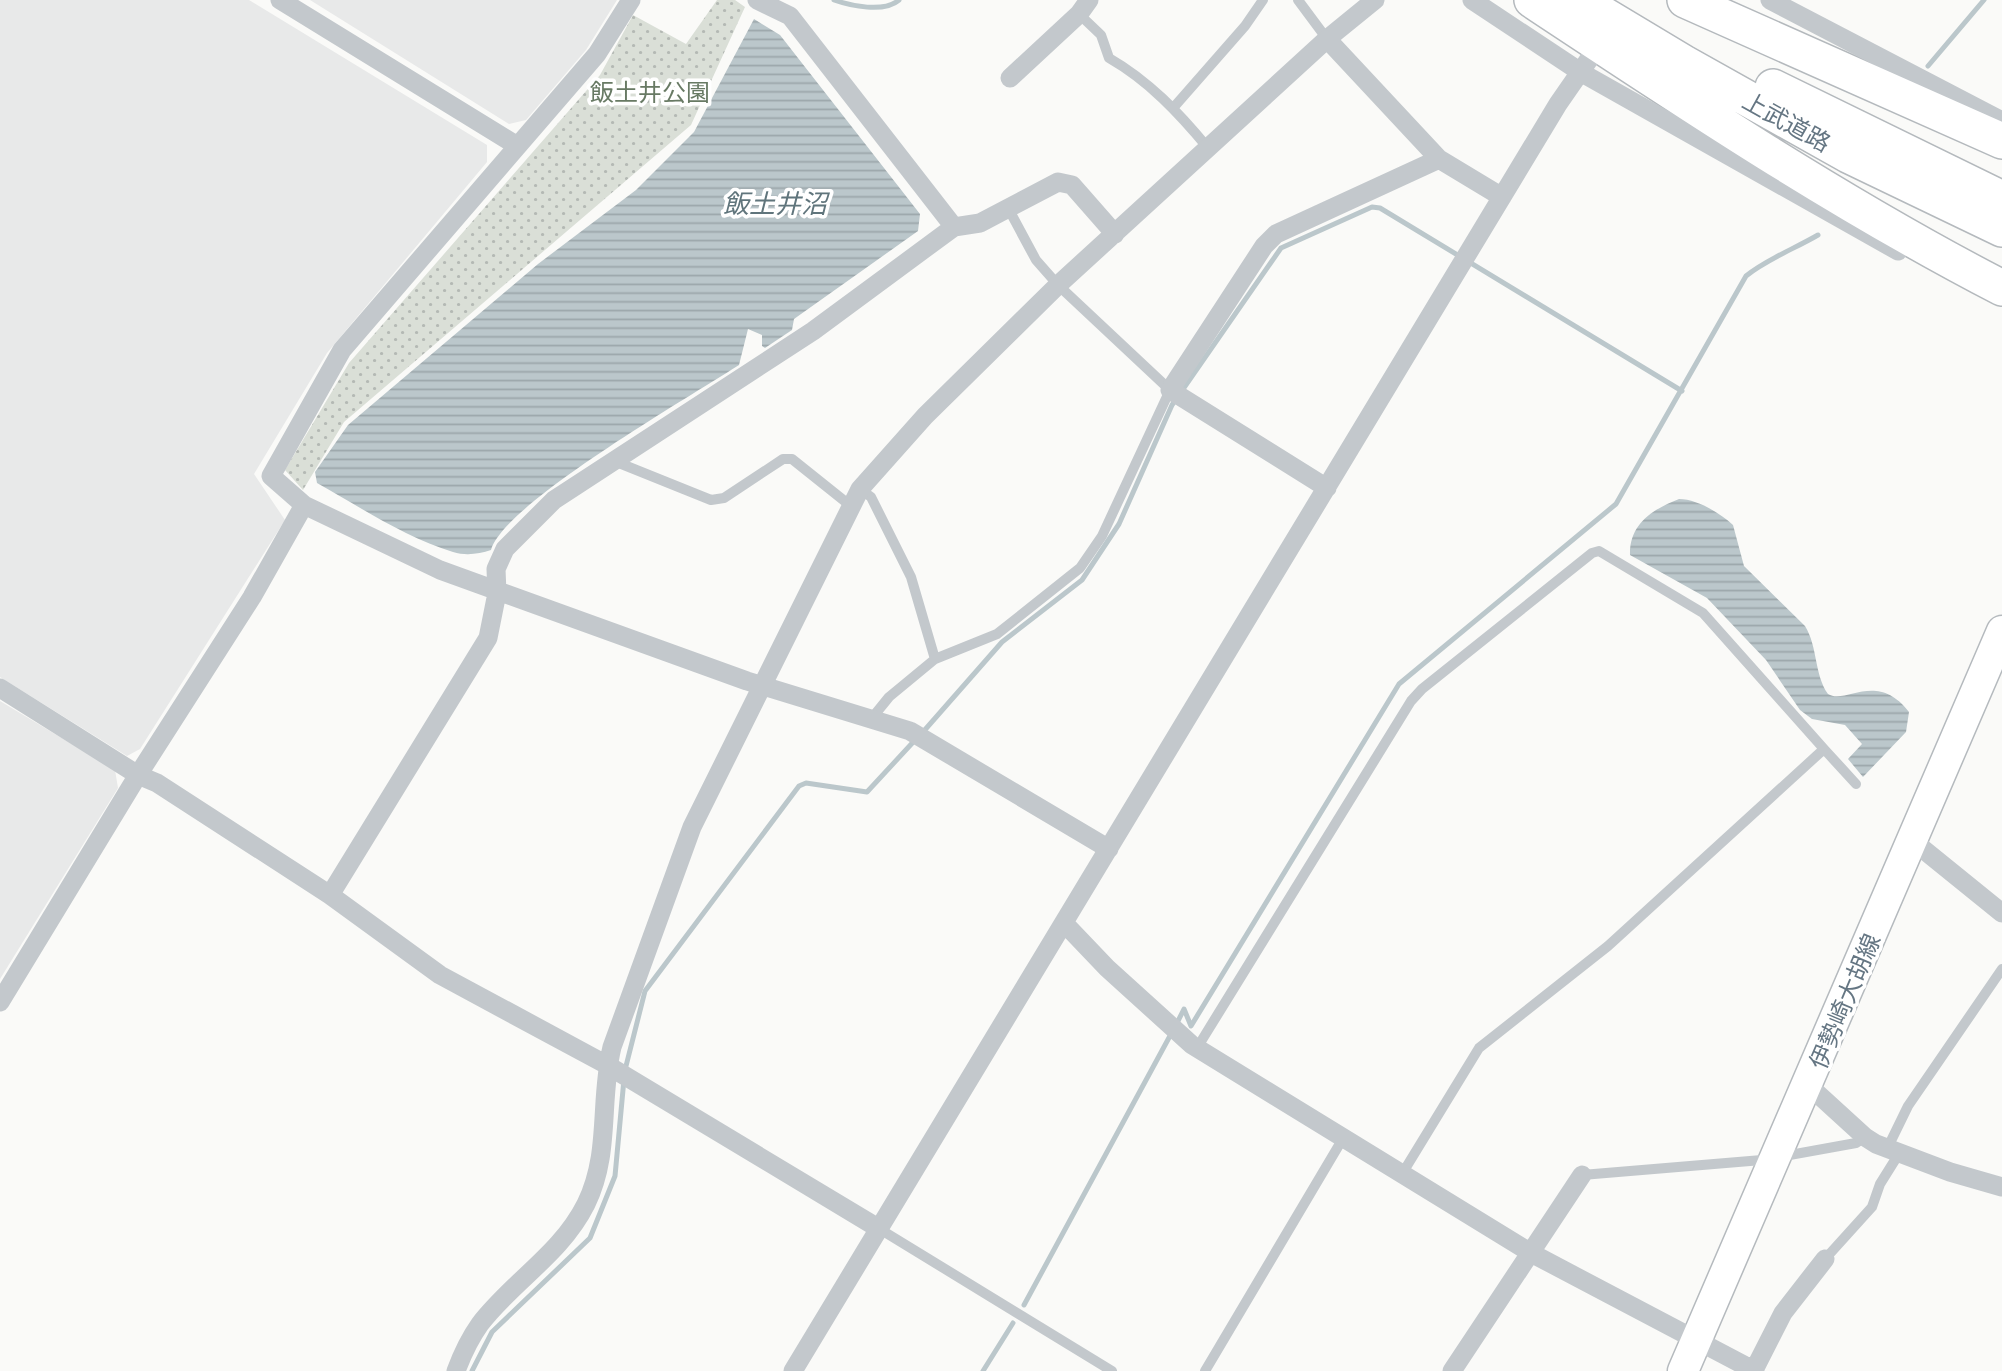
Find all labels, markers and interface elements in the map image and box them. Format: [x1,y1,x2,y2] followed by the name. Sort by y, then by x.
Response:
[590,75,710,108] park label: 飯土井公園
[1737,83,1837,159] street label: 上武道路
[723,185,831,221] water label: 飯土井沼
[1801,928,1887,1074] street label: 伊勢崎大胡線

